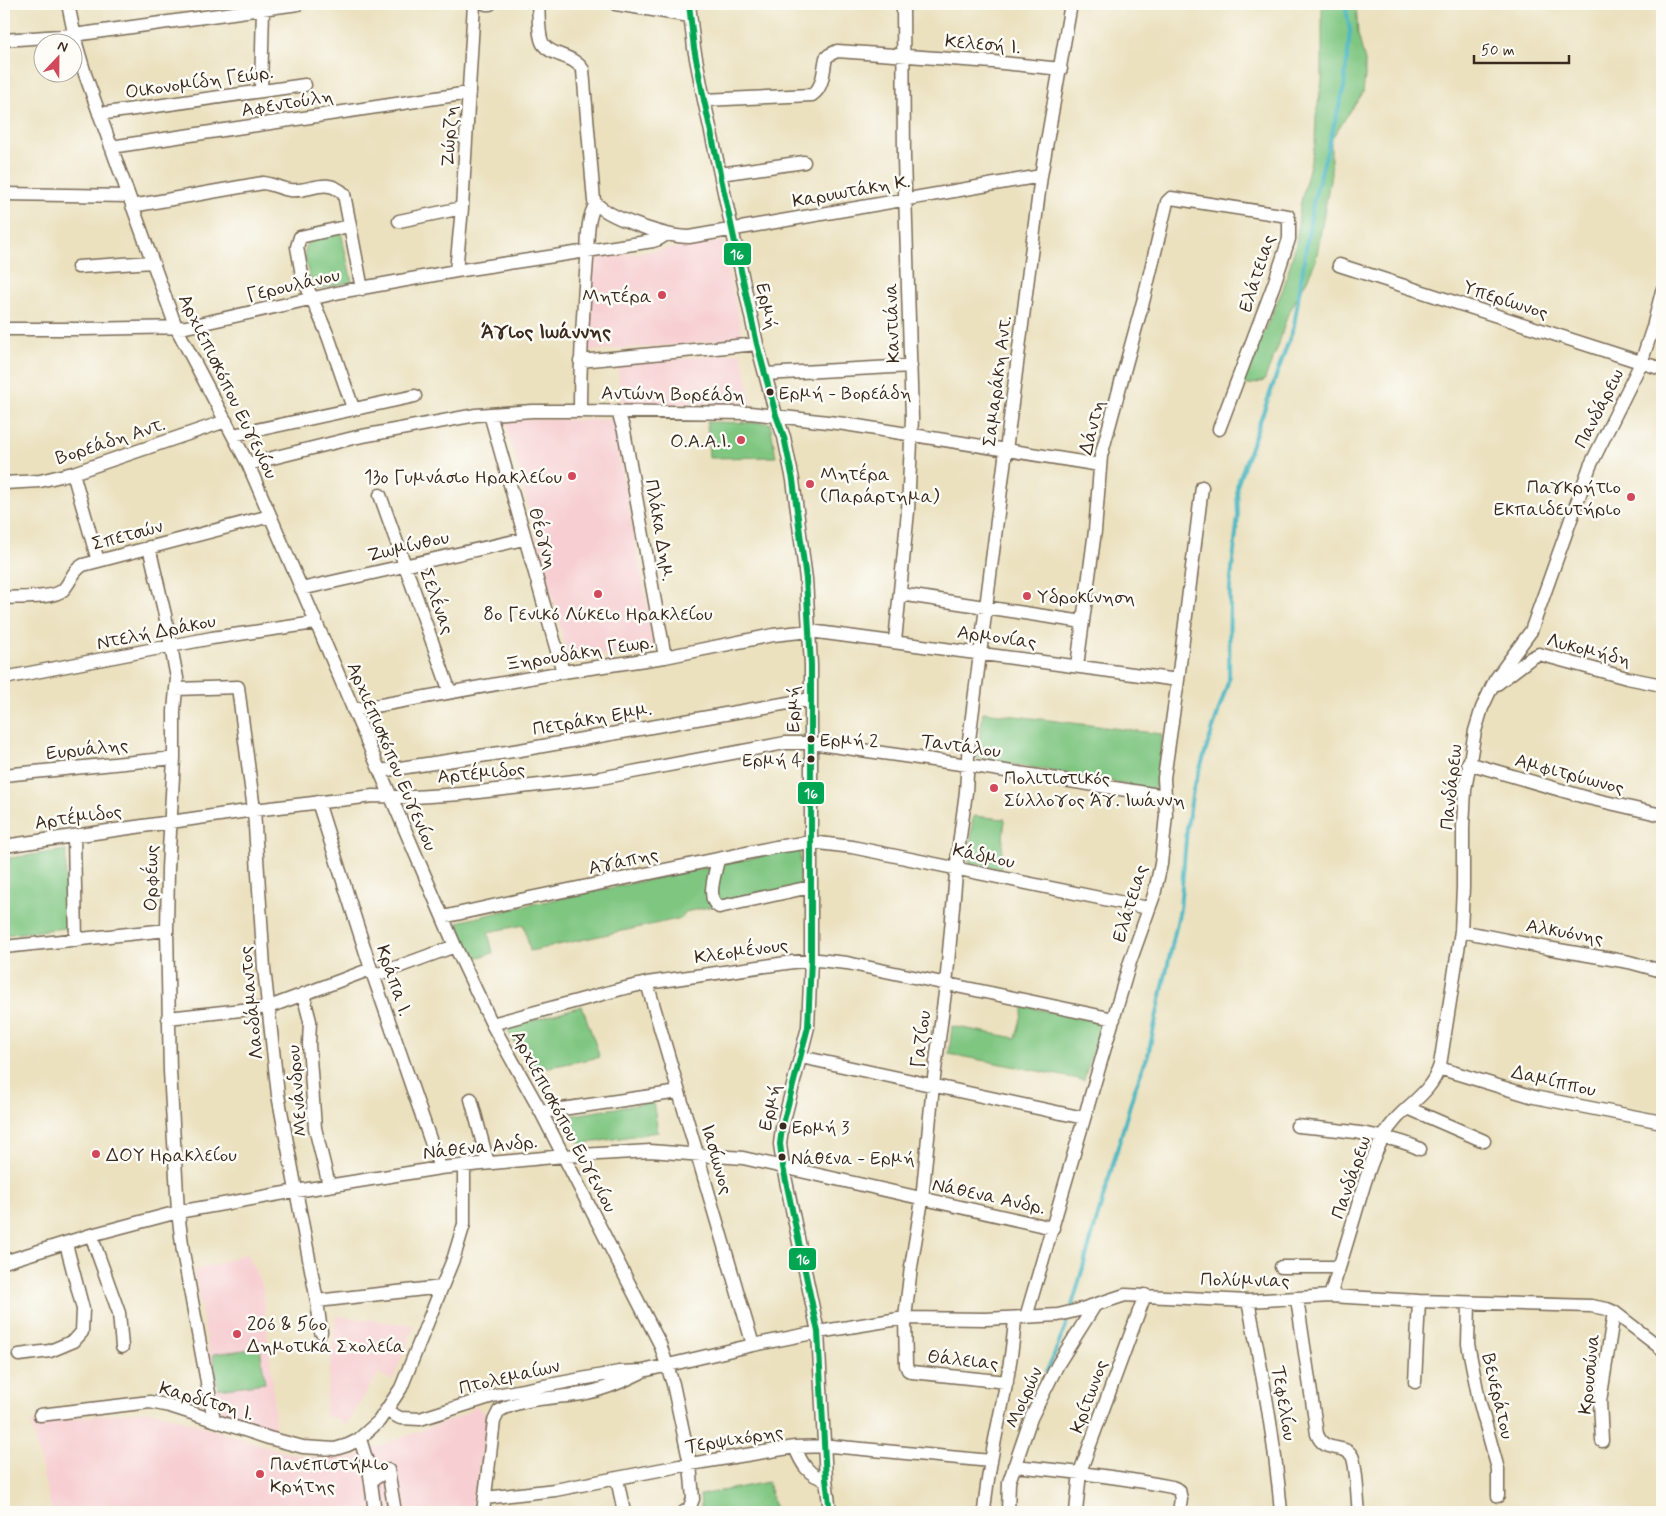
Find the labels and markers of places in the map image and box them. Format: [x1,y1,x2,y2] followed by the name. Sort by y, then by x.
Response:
[582,284,652,309] place label: Μητέρα
[656,289,668,301] marker: Μητέρα
[779,382,912,406] place label: Ερμή - Βορεάδη
[765,387,775,397] marker: Ερμή - Βορεάδη
[670,429,731,454] place label: Ο.Α.Α.Ι.
[735,434,747,446] marker: Ο.Α.Α.Ι.
[820,462,940,509] place label: Μητέρα (Παράρτημα)
[364,465,562,490] place label: 13o Γυμνάσιο Ηρακλείου
[566,470,578,482] marker: 13o Γυμνάσιο Ηρακλείου
[1494,475,1621,522] place label: Παγκρήτιο Εκπαιδευτήριο
[804,478,816,490] marker: Μητέρα (Παράρτημα)
[1625,491,1637,503] marker: Παγκρήτιο Εκπαιδευτήριο
[1037,585,1135,610] place label: Υδροκίνηση
[592,588,604,600] marker: 8ο Γενικό Λύκειο Ηρακλείου
[1021,590,1033,602] marker: Υδροκίνηση
[483,602,713,627] place label: 8ο Γενικό Λύκειο Ηρακλείου
[820,729,878,753] place label: Ερμή 2
[806,734,816,744] marker: Ερμή 2
[742,749,802,773] place label: Ερμή 4
[806,754,816,764] marker: Ερμή 4
[1004,766,1185,813] place label: Πολιτιστικός Σύλλογος Άγ. Ιωάννη
[988,782,1000,794] marker: Πολιτιστικός Σύλλογος Άγ. Ιωάννη
[792,1116,850,1140] place label: Ερμή 3
[778,1121,788,1131] marker: Ερμή 3
[106,1143,237,1168] place label: ΔΟΥ Ηρακλείου
[791,1147,915,1171] place label: Νάθενα - Ερμή
[90,1148,102,1160] marker: ΔΟΥ Ηρακλείου
[777,1152,787,1162] marker: Νάθενα - Ερμή
[247,1312,405,1359] place label: 20ό & 56ο Δημοτικά Σχολεία
[231,1328,243,1340] marker: 20ό & 56ο Δημοτικά Σχολεία
[270,1452,389,1499] place label: Πανεπιστήμιο Κρήτης
[254,1468,266,1480] marker: Πανεπιστήμιο Κρήτης

